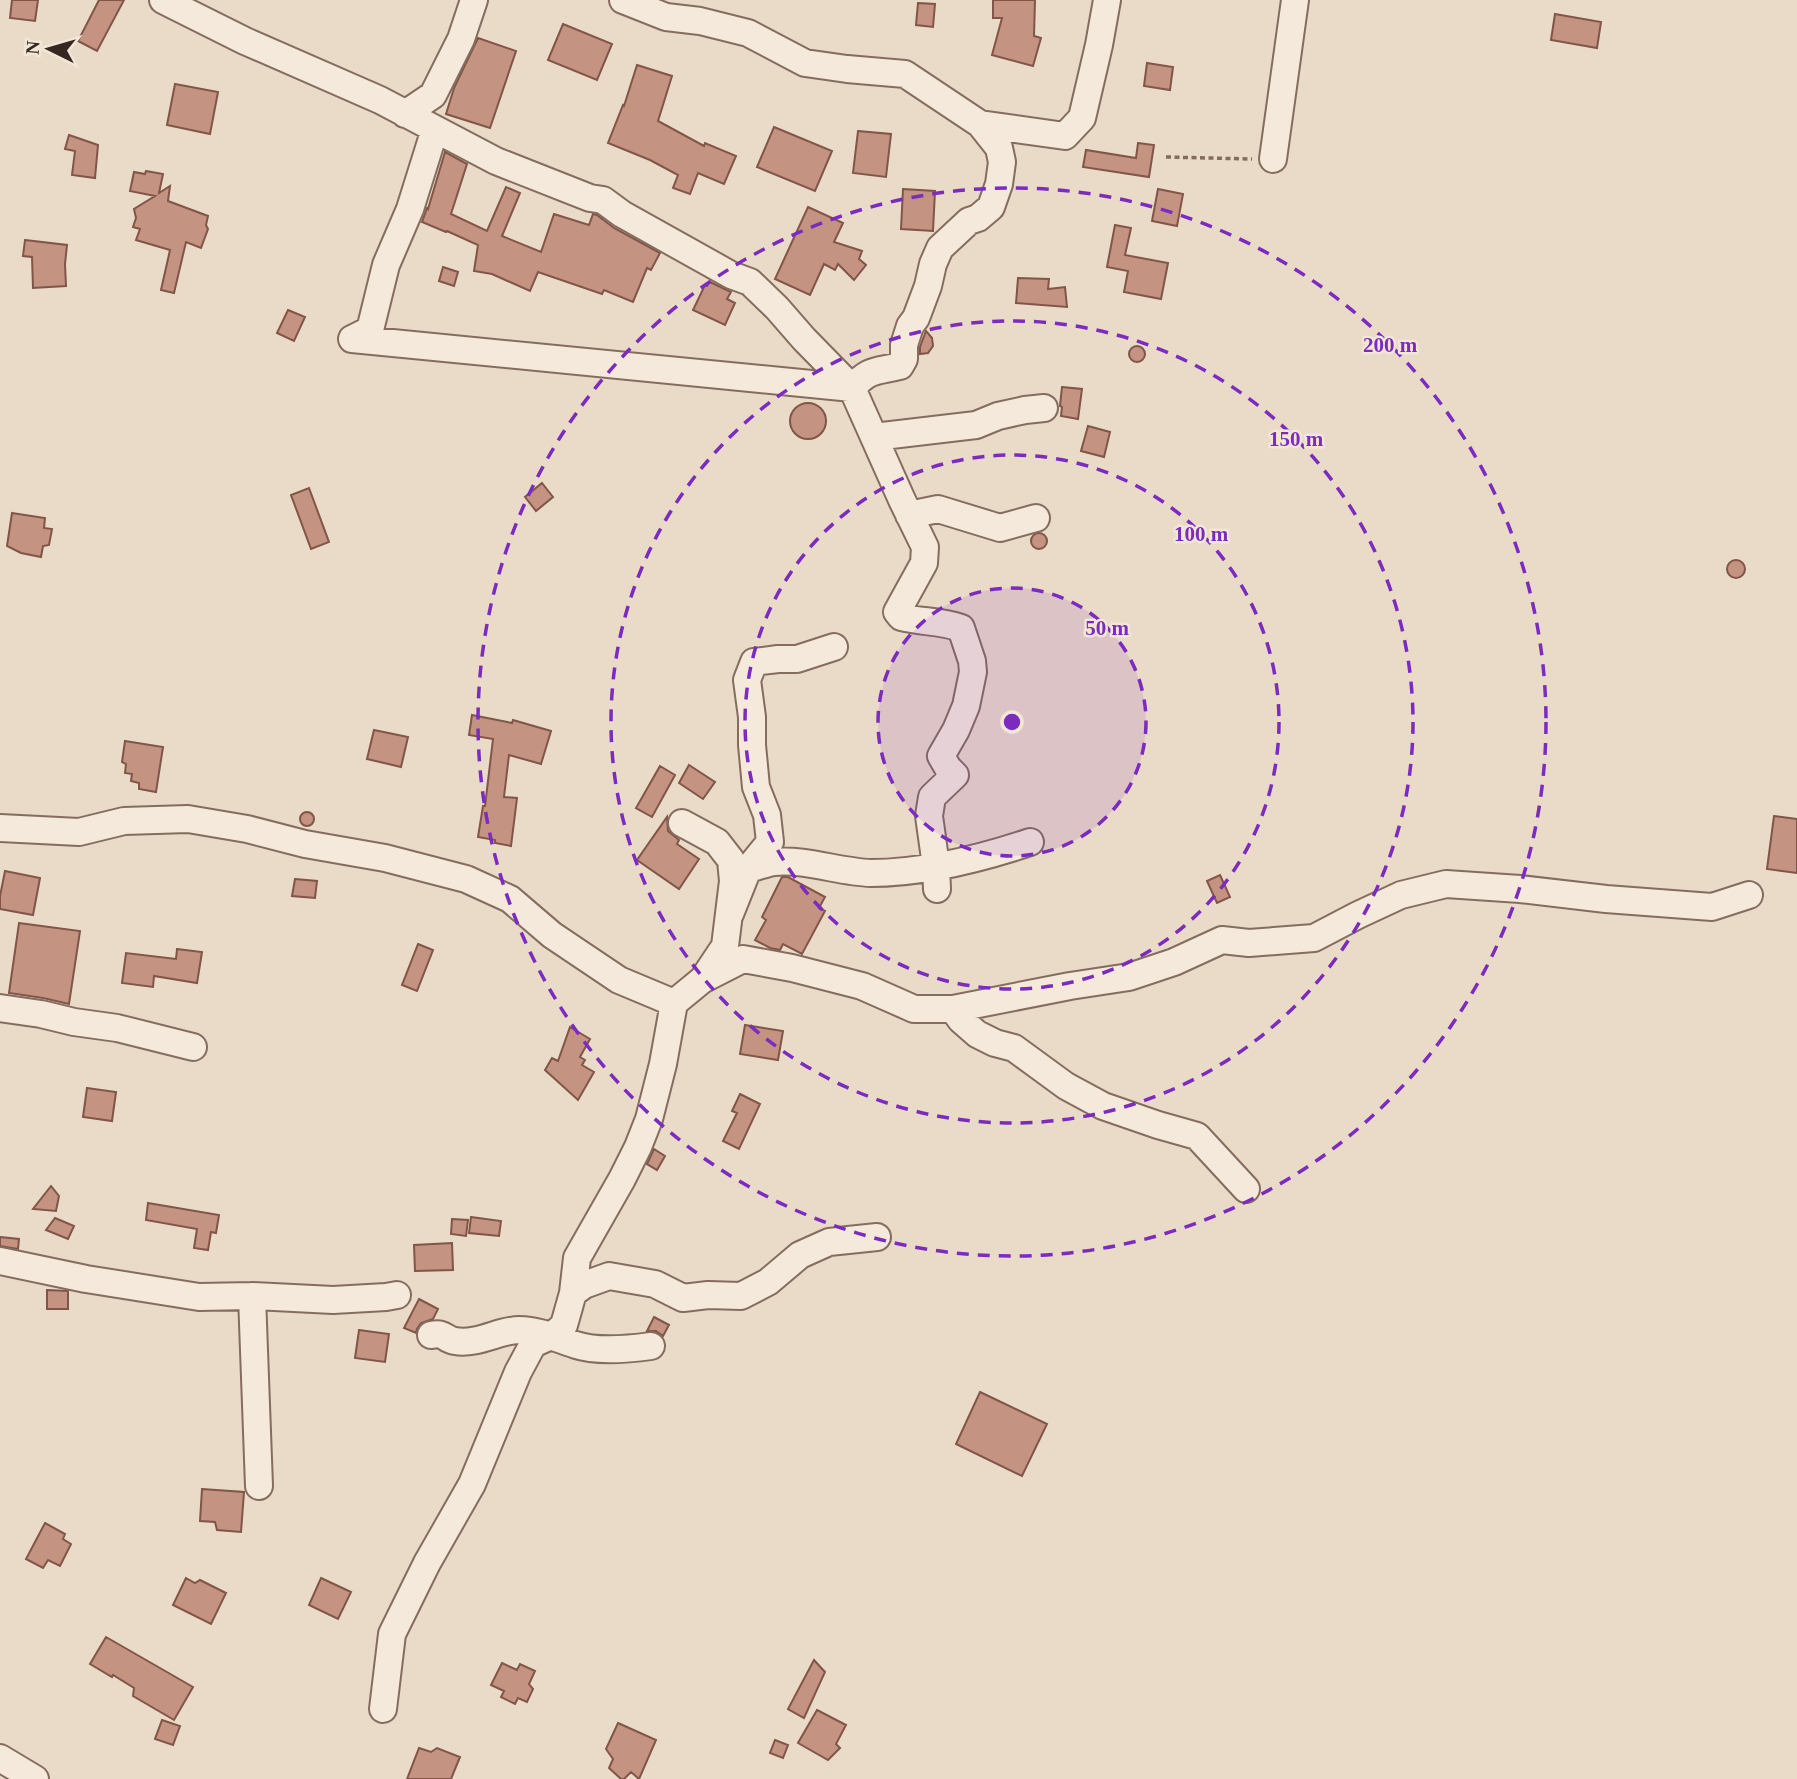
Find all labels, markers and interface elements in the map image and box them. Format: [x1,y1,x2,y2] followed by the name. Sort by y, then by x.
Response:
[14,14,84,84] north arrow
[22,40,44,55] text: N
[1363,333,1418,357] text: 200 m
[1269,427,1324,451] text: 150 m
[1174,522,1229,546] text: 100 m
[1085,616,1129,640] text: 50 m
[1000,710,1024,734] centre of rings

